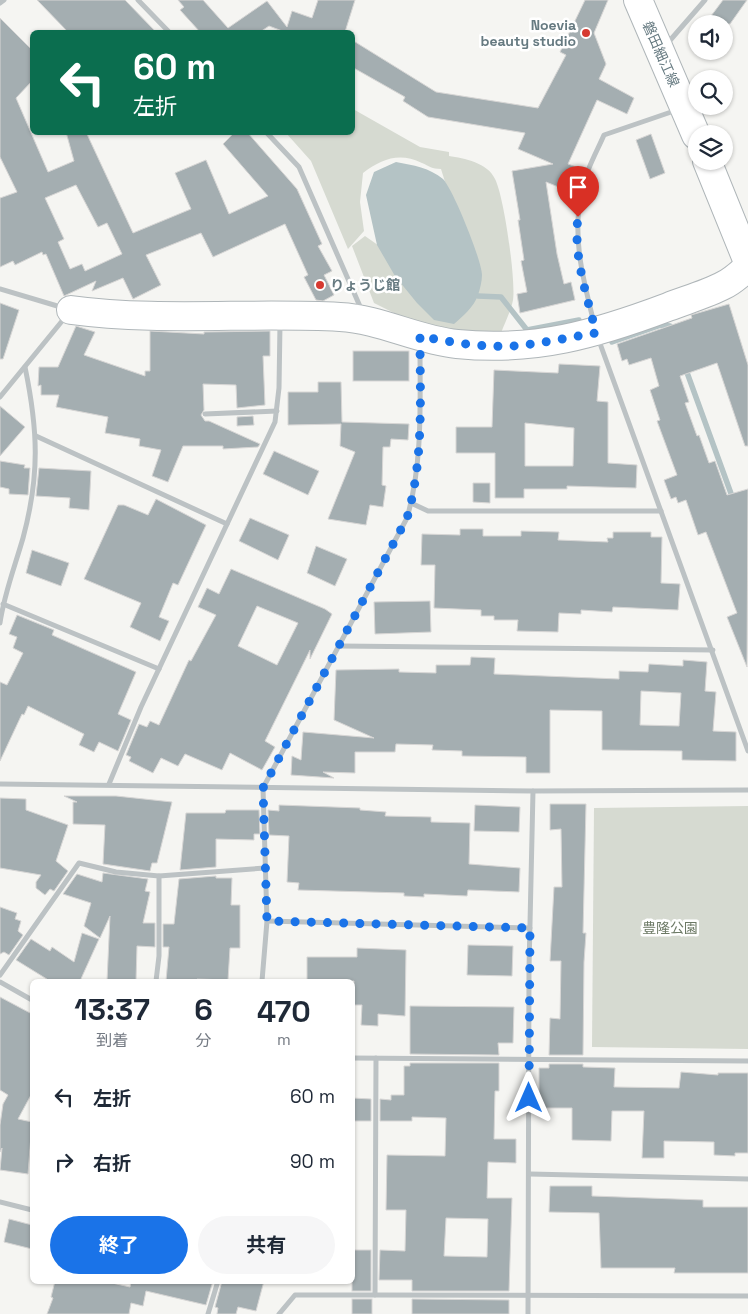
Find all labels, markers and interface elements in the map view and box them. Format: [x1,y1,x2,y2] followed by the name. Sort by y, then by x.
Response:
[688,15,733,170] map controls
[688,15,733,60] button: sound
[480,16,576,50] place label: Noevia beauty studio
[639,18,683,90] street label: 磐田細江線
[580,27,592,39] marker: Noevia beauty studio
[133,45,216,89] text: 60 m
[50,50,115,115] icon: left
[688,70,733,115] button: search
[133,92,177,120] text: 左折
[688,125,733,170] button: layers
[557,166,599,217] pin
[564,173,592,201] icon: arrive
[330,276,400,294] place label: りょうじ館
[314,279,326,291] marker: りょうじ館
[642,919,698,937] park label: 豊隆公園
[74,990,150,1029] text: 13:37
[194,990,213,1029] text: 6
[257,992,311,1031] text: 470
[277,1029,291,1050] text: m
[96,1030,128,1051] text: 到着
[195,1030,211,1051] text: 分
[502,1071,554,1123] position arrow
[50,1083,78,1111] icon: left
[290,1084,335,1109] text: 60 m
[93,1086,131,1111] text: 左折
[50,1148,78,1176] icon: right
[290,1149,335,1174] text: 90 m
[93,1151,131,1176] text: 右折
[50,1216,188,1274] button: 終了
[198,1216,335,1274] button: 共有

